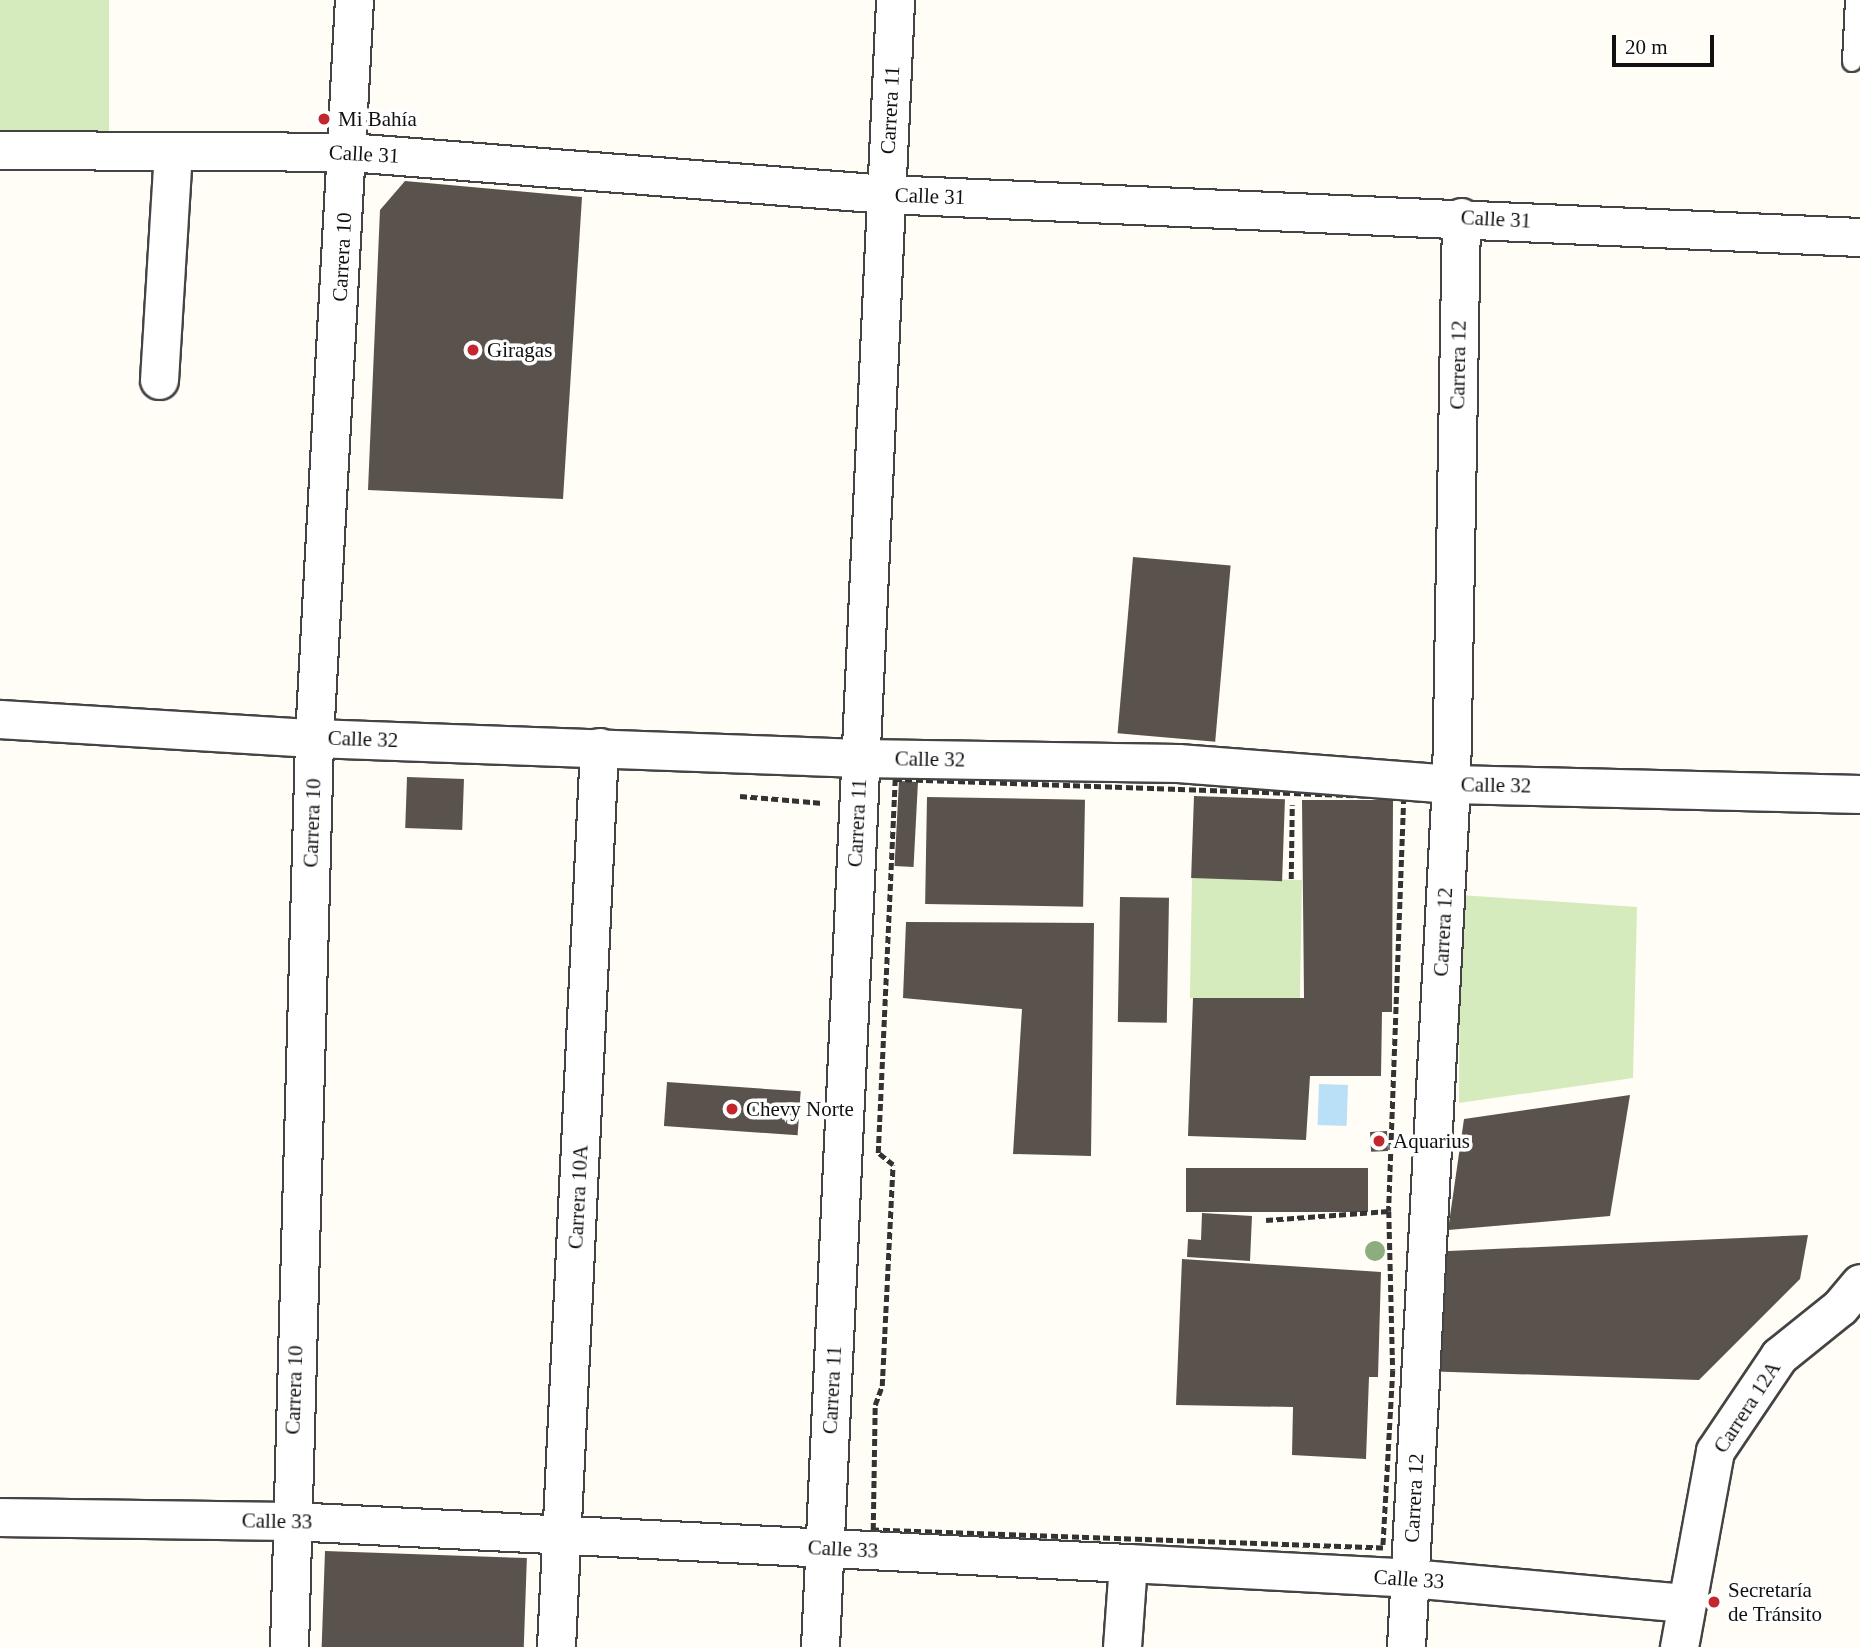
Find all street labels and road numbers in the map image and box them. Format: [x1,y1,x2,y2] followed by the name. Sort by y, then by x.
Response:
[875,65,905,155] street label: Carrera 11
[328,140,400,168] street label: Calle 31
[894,182,966,210] street label: Calle 31
[1460,205,1532,233] street label: Calle 31
[327,212,357,302] street label: Carrera 10
[1445,320,1471,410] street label: Carrera 12
[327,725,399,753] street label: Calle 32
[895,746,965,772] street label: Calle 32
[1461,772,1531,798] street label: Calle 32
[298,778,326,868] street label: Carrera 10
[842,778,872,868] street label: Carrera 11
[1428,887,1458,977] street label: Carrera 12
[563,1144,593,1250] street label: Carrera 10A
[280,1345,308,1435] street label: Carrera 10
[817,1345,847,1435] street label: Carrera 11
[1708,1356,1786,1458] street label: Carrera 12A
[1399,1453,1429,1543] street label: Carrera 12
[242,1508,312,1534] street label: Calle 33
[807,1535,879,1563] street label: Calle 33
[1373,1564,1445,1594] street label: Calle 33

